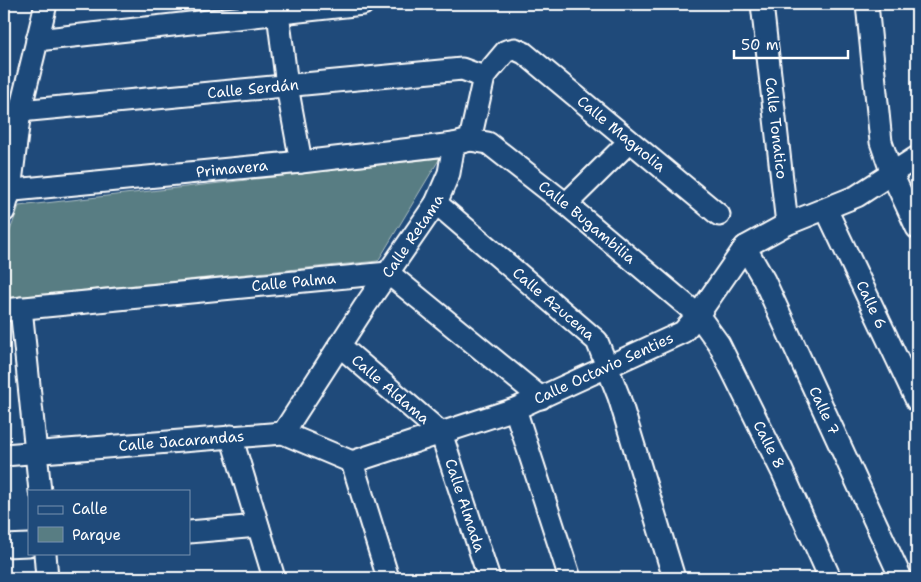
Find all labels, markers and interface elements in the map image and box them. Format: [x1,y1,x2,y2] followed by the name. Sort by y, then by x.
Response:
[734,28,847,60] scale bar
[741,35,779,55] text: 50 m
[206,75,300,103] street label: Calle Serdán
[760,76,792,180] street label: Calle Tonatico
[573,91,670,177] street label: Calle Magnolia
[195,155,270,182] street label: Primavera
[534,176,640,269] street label: Calle Bugambilia
[377,191,449,282] street label: Calle Retama
[508,263,600,345] street label: Calle Azucena
[250,268,337,296] street label: Calle Palma
[851,277,891,332] street label: Calle 6
[531,328,677,409] street label: Calle Octavio Senties
[347,350,434,429] street label: Calle Aldama
[804,383,844,438] street label: Calle 7
[749,417,789,472] street label: Calle 8
[118,426,245,456] street label: Calle Jacarandas
[440,456,490,555] street label: Calle Almada
[28,490,190,554] legend
[72,499,108,519] text: Calle
[72,525,121,545] text: Parque

